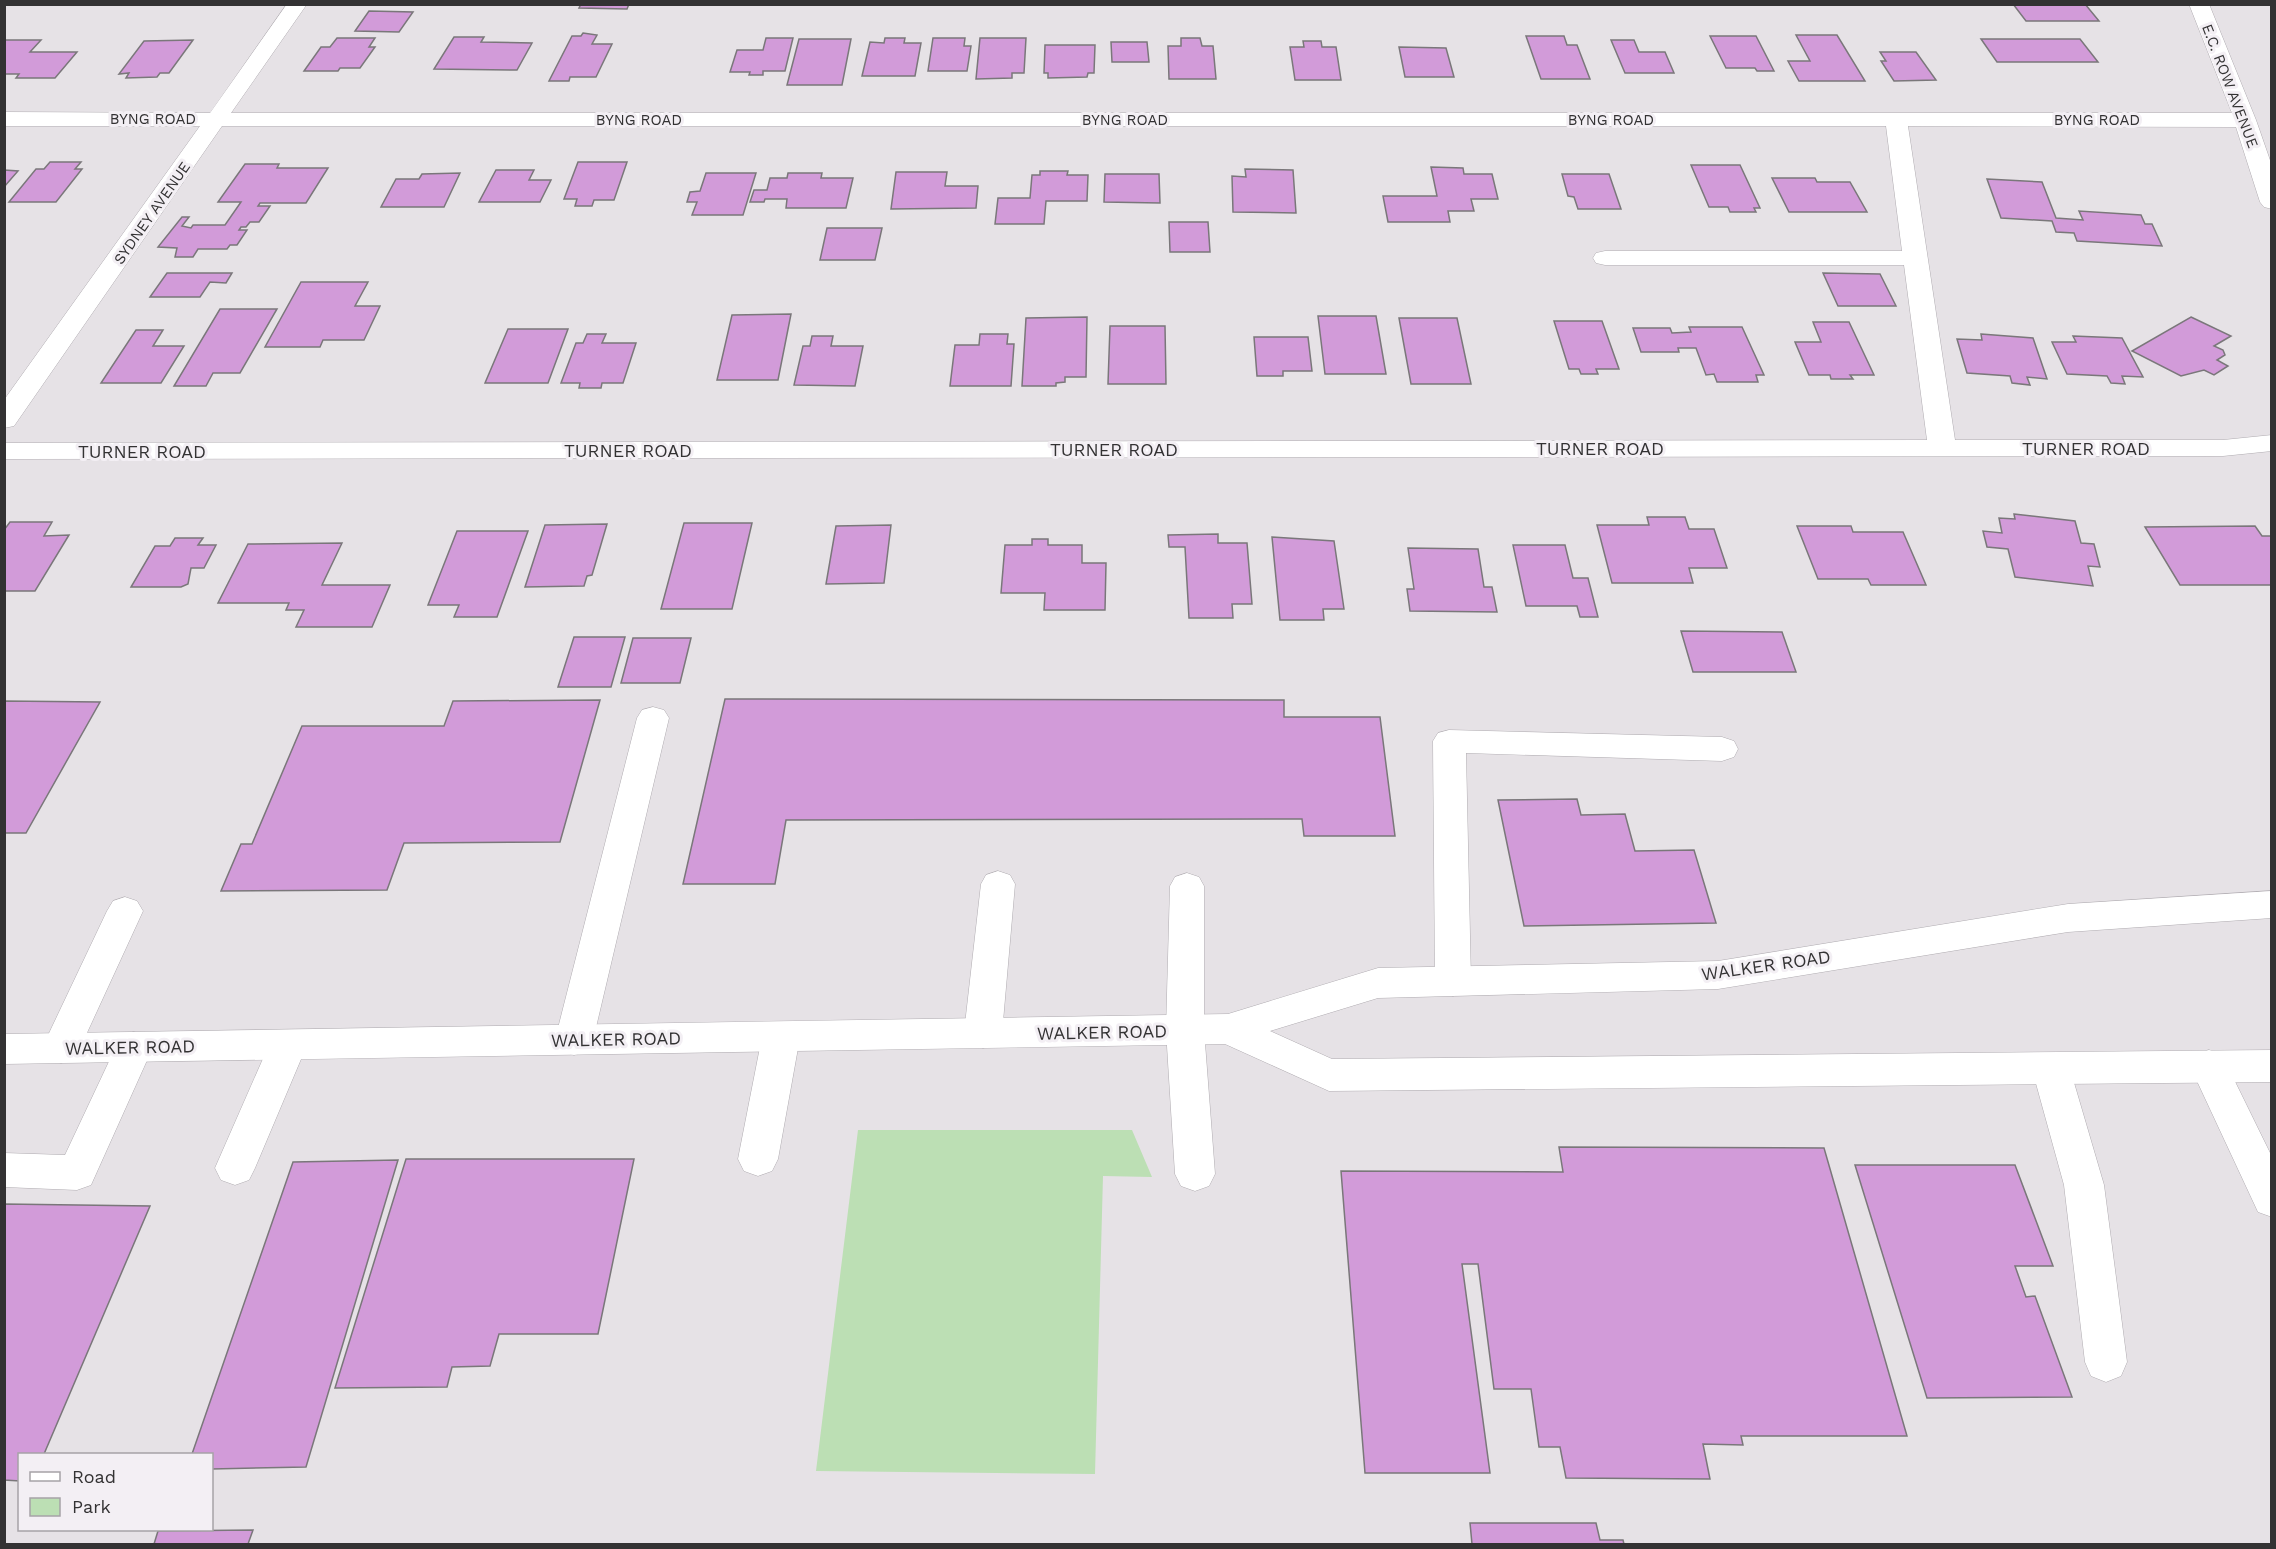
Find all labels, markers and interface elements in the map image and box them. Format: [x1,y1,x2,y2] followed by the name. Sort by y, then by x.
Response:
[2198,21,2262,151] street label: E.C. ROW AVENUE
[110,110,196,128] street label: BYNG ROAD
[596,111,682,129] street label: BYNG ROAD
[1082,111,1168,129] street label: BYNG ROAD
[1568,111,1654,129] street label: BYNG ROAD
[2054,111,2140,129] street label: BYNG ROAD
[110,158,194,268] street label: SYDNEY AVENUE
[1536,438,1664,459] street label: TURNER ROAD
[2022,438,2150,459] street label: TURNER ROAD
[1050,439,1178,460] street label: TURNER ROAD
[564,440,692,461] street label: TURNER ROAD
[78,441,206,462] street label: TURNER ROAD
[1700,946,1832,984] street label: WALKER ROAD
[1037,1020,1167,1044] street label: WALKER ROAD
[551,1027,681,1051] street label: WALKER ROAD
[65,1035,195,1059] street label: WALKER ROAD
[18,1453,213,1531] legend
[72,1466,116,1487] text: Road
[72,1496,111,1517] text: Park

